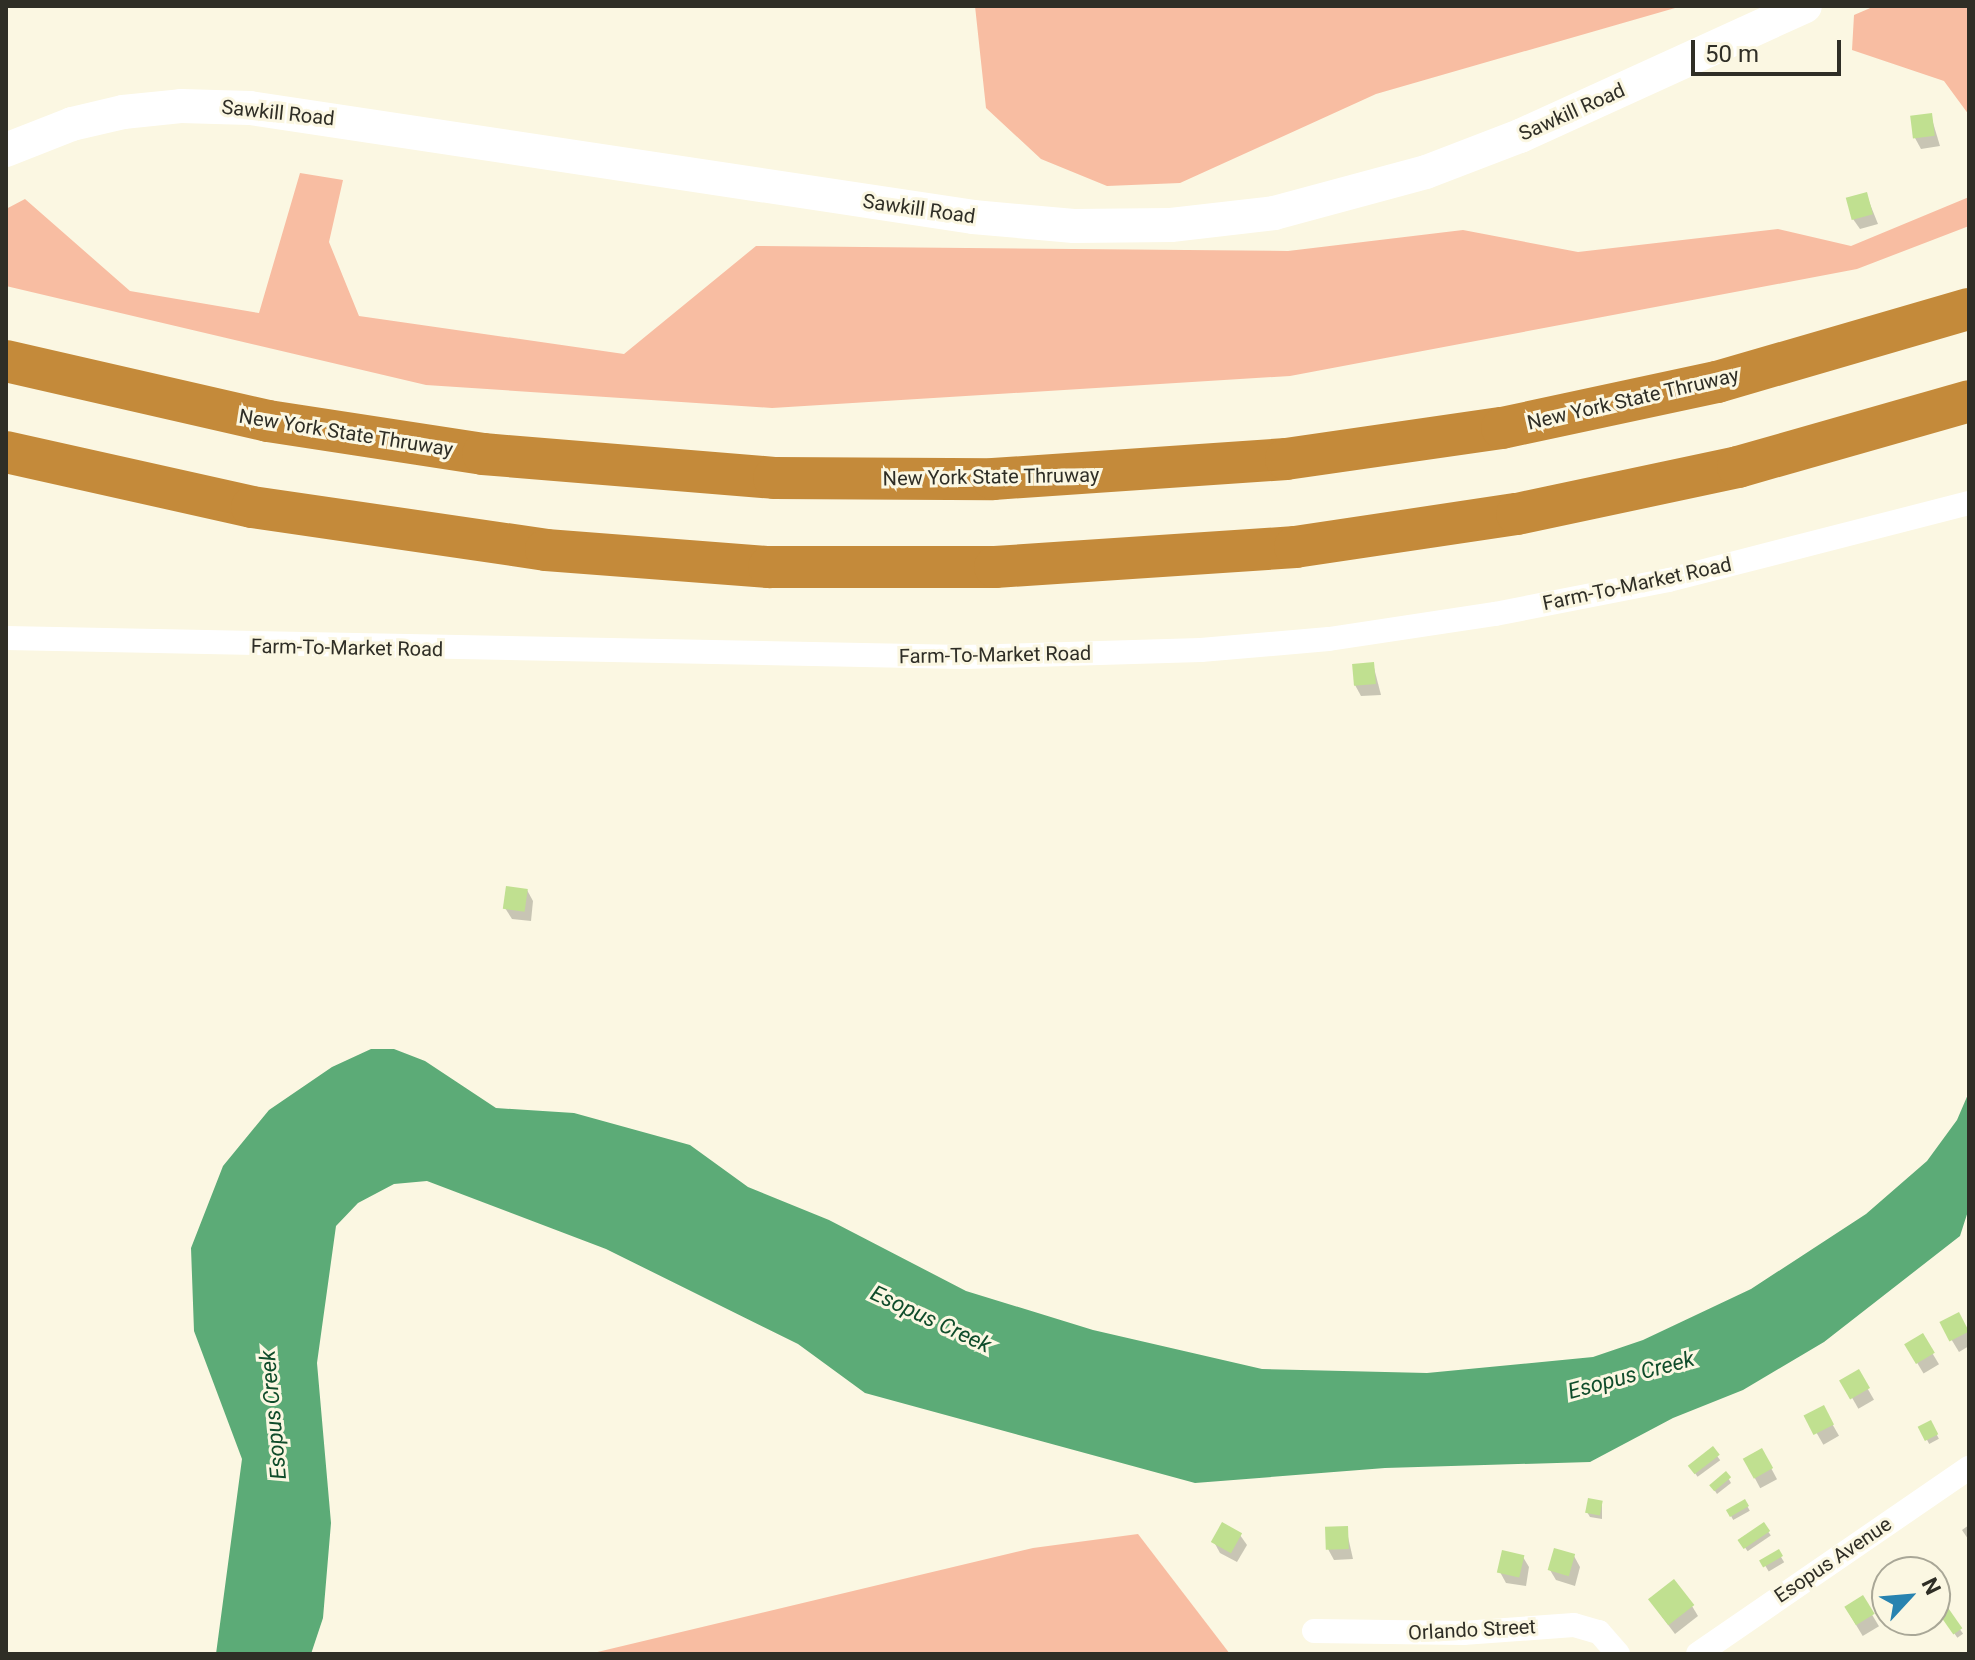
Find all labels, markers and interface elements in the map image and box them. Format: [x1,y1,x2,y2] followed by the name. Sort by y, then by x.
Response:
[1695,24,1845,74] scale bar
[1705,40,1759,68] text: 50 m
[1515,78,1629,146] street label: Sawkill Road
[220,95,336,131] street label: Sawkill Road
[861,189,977,229] street label: Sawkill Road
[1525,363,1741,435] street label: New York State Thruway
[237,404,455,462] street label: New York State Thruway
[882,463,1100,491] street label: New York State Thruway
[1540,552,1734,616] street label: Farm-To-Market Road
[251,634,443,662] street label: Farm-To-Market Road
[899,641,1091,669] street label: Farm-To-Market Road
[867,1280,995,1358] water label: Esopus Creek
[1565,1345,1697,1405] water label: Esopus Creek
[254,1349,292,1481] water label: Esopus Creek
[1770,1512,1896,1608] street label: Esopus Avenue
[1871,1556,1951,1636] north arrow
[1917,1574,1946,1599] text: N
[1408,1615,1536,1645] street label: Orlando Street

